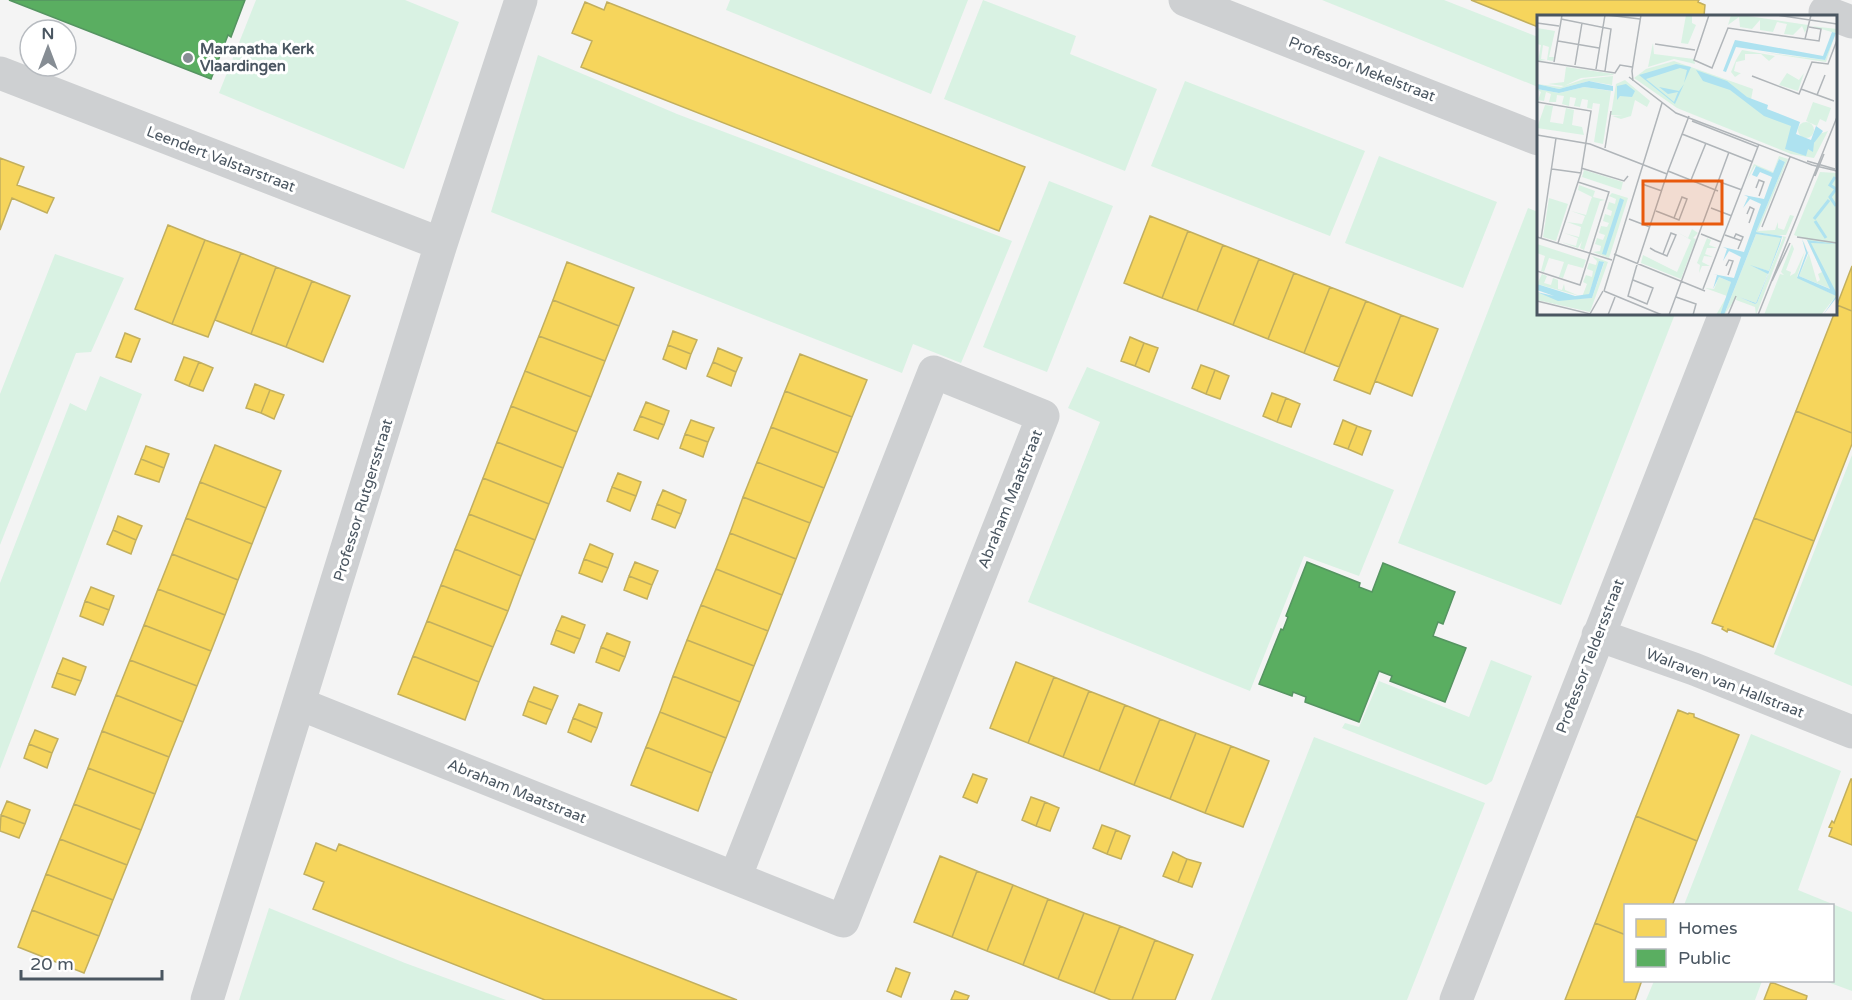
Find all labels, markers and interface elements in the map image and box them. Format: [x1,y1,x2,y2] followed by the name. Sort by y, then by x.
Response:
[1537,15,1837,315] inset map
[18,18,78,78] north arrow
[42,24,54,44] text: N
[1286,33,1438,105] street label: Professor Mekelstraat
[200,40,314,76] place label: Maranatha Kerk Vlaardingen
[181,51,195,65] marker: Maranatha Kerk Vlaardingen
[144,122,298,196] street label: Leendert Valstarstraat
[330,416,396,583] street label: Professor Rutgersstraat
[974,427,1046,571] street label: Abraham Maatstraat
[1552,576,1628,736] street label: Professor Teldersstraat
[1643,645,1807,722] street label: Walraven van Hallstraat
[445,755,589,827] street label: Abraham Maatstraat
[1624,904,1834,982] legend
[1678,917,1738,939] text: Homes
[21,943,162,981] scale bar
[1678,947,1731,969] text: Public
[30,953,74,975] text: 20 m

